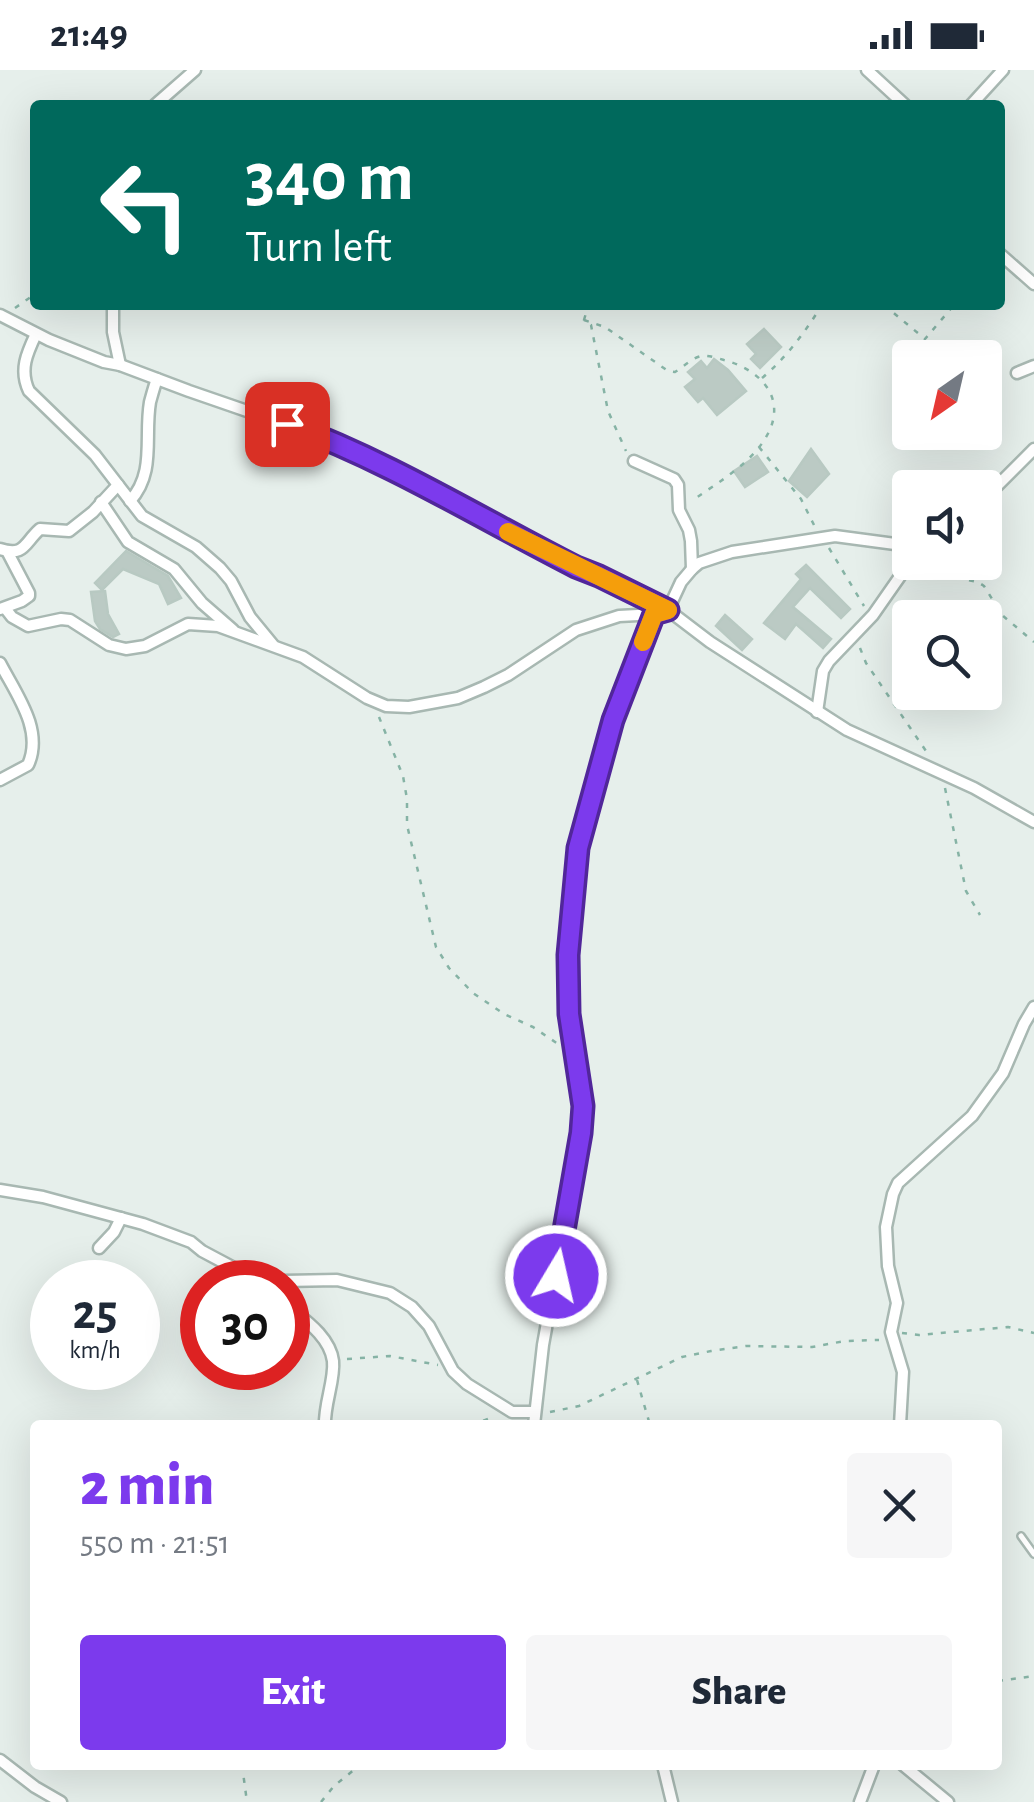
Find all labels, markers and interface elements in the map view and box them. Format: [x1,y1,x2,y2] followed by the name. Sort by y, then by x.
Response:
[50,16,128,54] text: 21:49
[80,140,210,270] icon: left
[245,143,414,213] text: 340 m
[245,225,392,270] text: Turn left
[892,340,1002,450] north arrow
[892,340,1002,710] map controls
[245,382,330,467] pin
[260,397,315,452] icon: arrive
[892,470,1002,580] button: sound
[892,600,1002,710] button: search
[504,1224,608,1328] position arrow
[180,1260,310,1390] speed limit sign: 30
[72,1288,118,1338] text: 25
[69,1338,121,1363] text: km/h
[847,1453,952,1558] button: close
[80,1456,214,1516] text: 2 min
[80,1527,230,1559] text: 550 m · 21:51
[80,1635,506,1750] button: Exit
[526,1635,952,1750] button: Share

